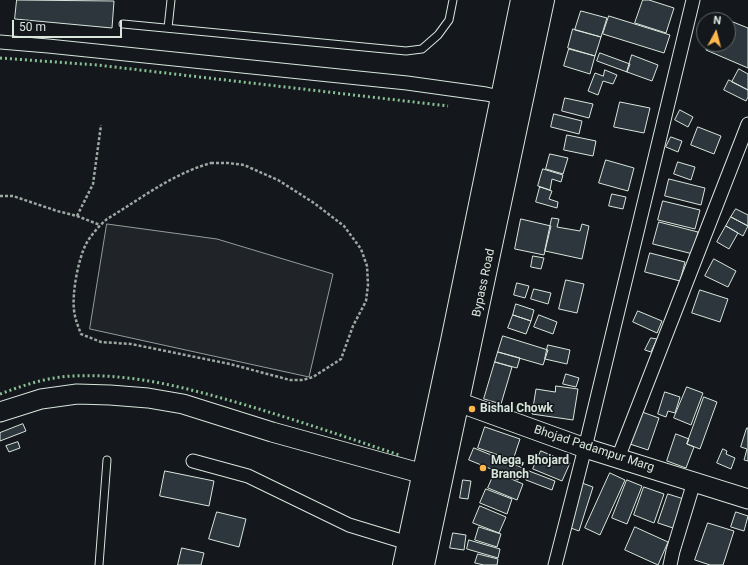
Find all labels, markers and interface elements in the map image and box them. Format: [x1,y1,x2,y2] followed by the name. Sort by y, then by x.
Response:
[14,12,124,38] scale bar
[696,12,736,52] north arrow
[713,14,722,28] text: N
[19,20,46,34] text: 50 m
[470,248,498,318] street label: Bypass Road
[480,402,553,416] place label: Bishal Chowk
[467,404,477,414] marker: Bishal Chowk
[532,423,656,475] street label: Bhojad Padampur Marg
[491,454,569,482] place label: Mega, Bhojard Branch
[478,463,488,473] marker: Mega, Bhojard Branch

